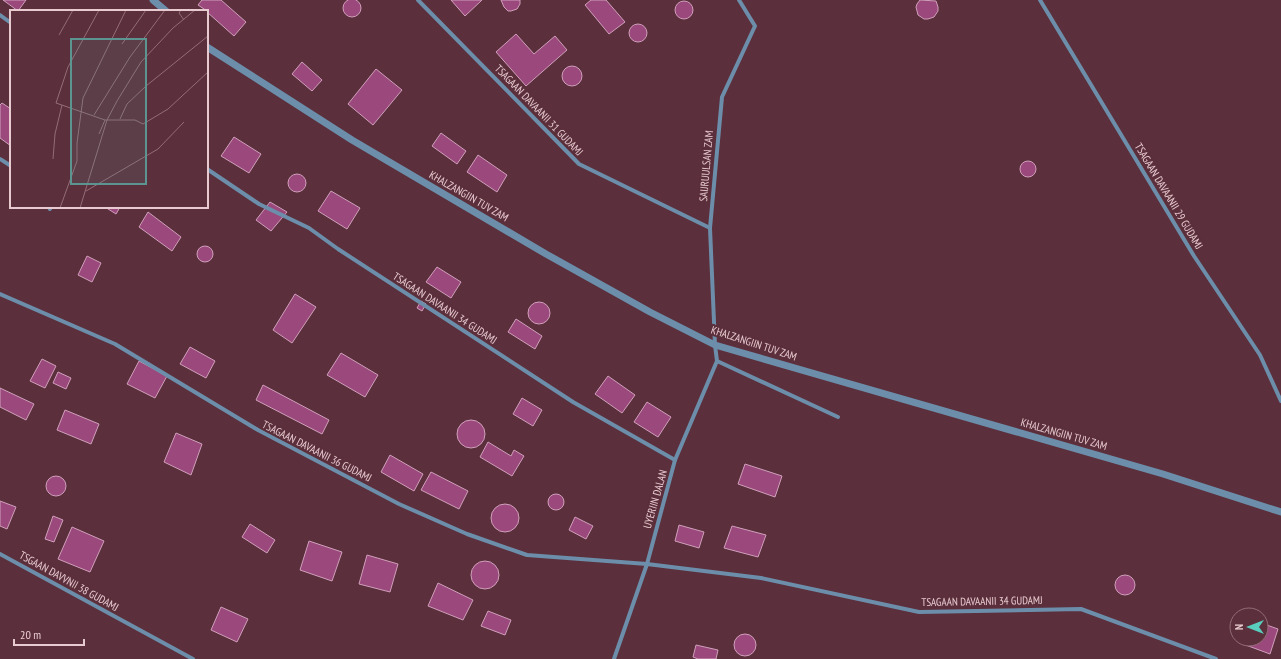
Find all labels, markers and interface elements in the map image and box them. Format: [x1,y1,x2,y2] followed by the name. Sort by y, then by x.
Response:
[10,10,208,208] inset map
[492,62,586,158] street label: TSAGAAN DAVAANII 31 GUDAMJ
[696,130,716,202] street label: SAIJRUULSAN ZAM
[1132,140,1206,252] street label: TSAGAAN DAVAANII 29 GUDAMJ
[427,168,511,224] street label: KHALZANGIIN TUV ZAM
[390,269,500,347] street label: TSAGAAN DAVAANII 34 GUDAMJ
[709,323,799,363] street label: KHALZANGIIN TUV ZAM
[1019,415,1109,453] street label: KHALZANGIIN TUV ZAM
[260,417,374,485] street label: TSAGAAN DAVAANII 36 GUDAMJ
[640,468,670,530] street label: UYERIIN DALAN
[17,548,121,614] street label: TSGAAN DAVVNII 38 GUDAMJ
[921,593,1043,609] street label: TSAGAAN DAVAANII 34 GUDAMJ
[1229,607,1269,647] north arrow
[14,621,84,647] scale bar
[1232,624,1246,630] text: N
[20,627,41,642] text: 20 m

